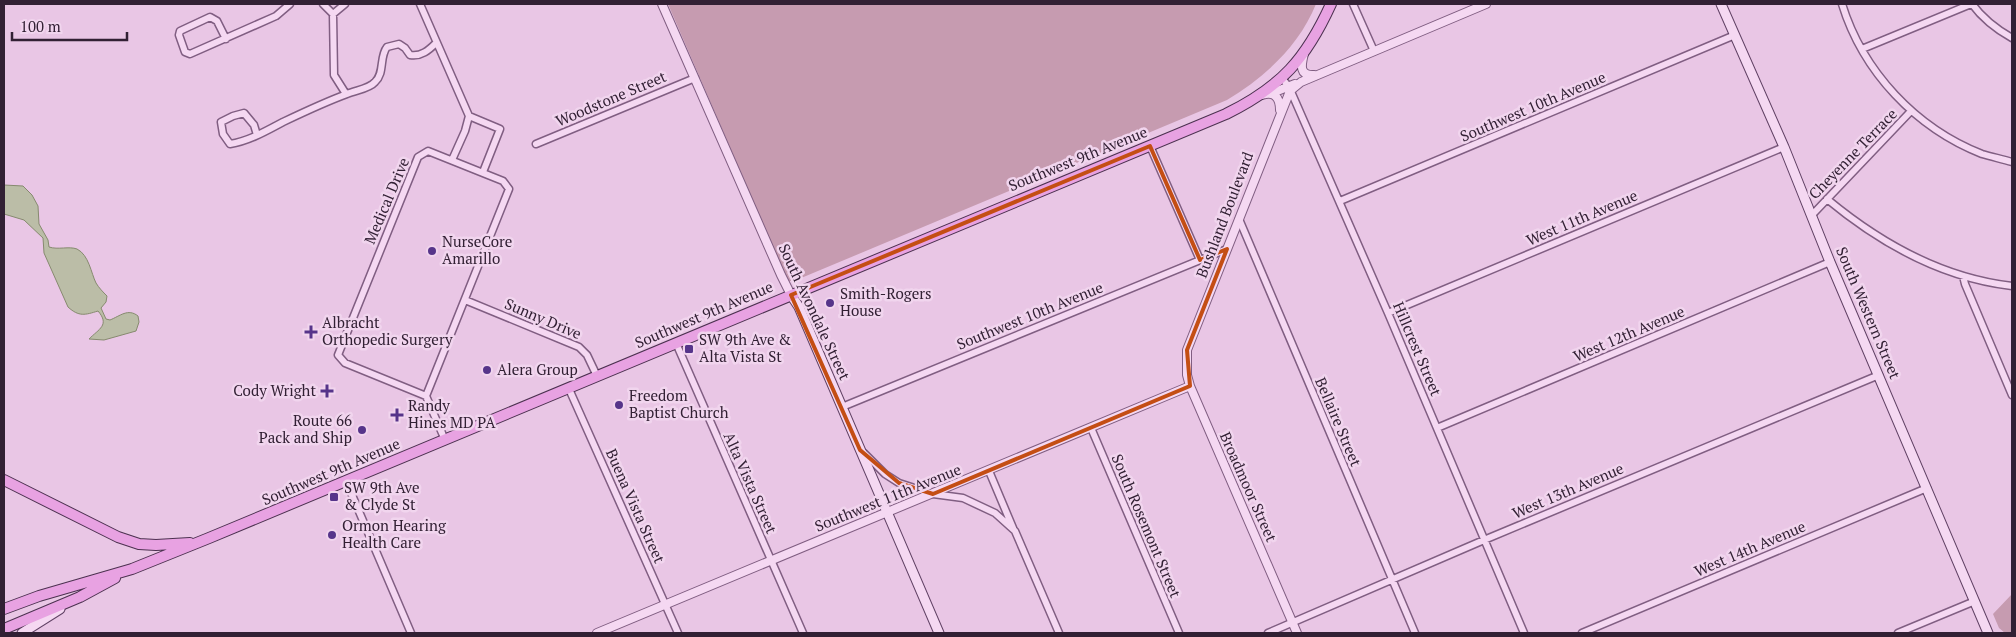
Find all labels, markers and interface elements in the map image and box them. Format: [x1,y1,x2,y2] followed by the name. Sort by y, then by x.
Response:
[12,10,128,42] scale bar
[20,16,61,36] text: 100 m
[552,66,669,130] street label: Woodstone Street
[1457,66,1608,146] street label: Southwest 10th Avenue
[1804,104,1901,203] street label: Cheyenne Terrace
[1005,121,1150,195] street label: Southwest 9th Avenue
[1191,149,1257,280] street label: Bushland Boulevard
[359,154,413,247] street label: Medical Drive
[1523,185,1640,250] street label: West 11th Avenue
[442,231,512,268] place label: NurseCore Amarillo
[775,240,855,383] street label: South Avondale Street
[1832,244,1906,382] street label: South Western Street
[426,245,438,257] marker: NurseCore Amarillo
[632,276,776,352] street label: Southwest 9th Avenue
[953,277,1106,354] street label: Southwest 10th Avenue
[840,283,932,320] place label: Smith-Rogers House
[502,293,585,343] street label: Sunny Drive
[824,297,836,309] marker: Smith-Rogers House
[1389,298,1447,399] street label: Hillcrest Street
[1570,301,1687,366] street label: West 12th Avenue
[322,312,453,349] place label: Albracht Orthopedic Surgery
[304,325,318,339] marker: Albracht Orthopedic Surgery
[699,329,791,366] place label: SW 9th Ave & Alta Vista St
[683,343,695,355] marker: SW 9th Ave & Alta Vista St
[497,359,578,379] place label: Alera Group
[481,364,493,376] marker: Alera Group
[1311,374,1367,470] street label: Bellaire Street
[233,380,316,400] place label: Cody Wright
[320,384,334,398] marker: Cody Wright
[629,385,729,422] place label: Freedom Baptist Church
[408,395,496,432] place label: Randy Hines MD PA
[613,399,625,411] marker: Freedom Baptist Church
[390,408,404,422] marker: Randy Hines MD PA
[259,410,352,447] place label: Route 66 Pack and Ship
[356,424,368,436] marker: Route 66 Pack and Ship
[720,429,782,537] street label: Alta Vista Street
[1216,429,1282,545] street label: Broadmoor Street
[259,433,403,509] street label: Southwest 9th Avenue
[602,445,670,566] street label: Buena Vista Street
[1108,451,1186,601] street label: South Rosemont Street
[1509,458,1626,523] street label: West 13th Avenue
[811,459,964,536] street label: Southwest 11th Avenue
[344,477,419,514] place label: SW 9th Ave & Clyde St
[328,491,340,503] marker: SW 9th Ave & Clyde St
[342,515,447,552] place label: Ormon Hearing Health Care
[1691,516,1808,581] street label: West 14th Avenue
[326,529,338,541] marker: Ormon Hearing Health Care

